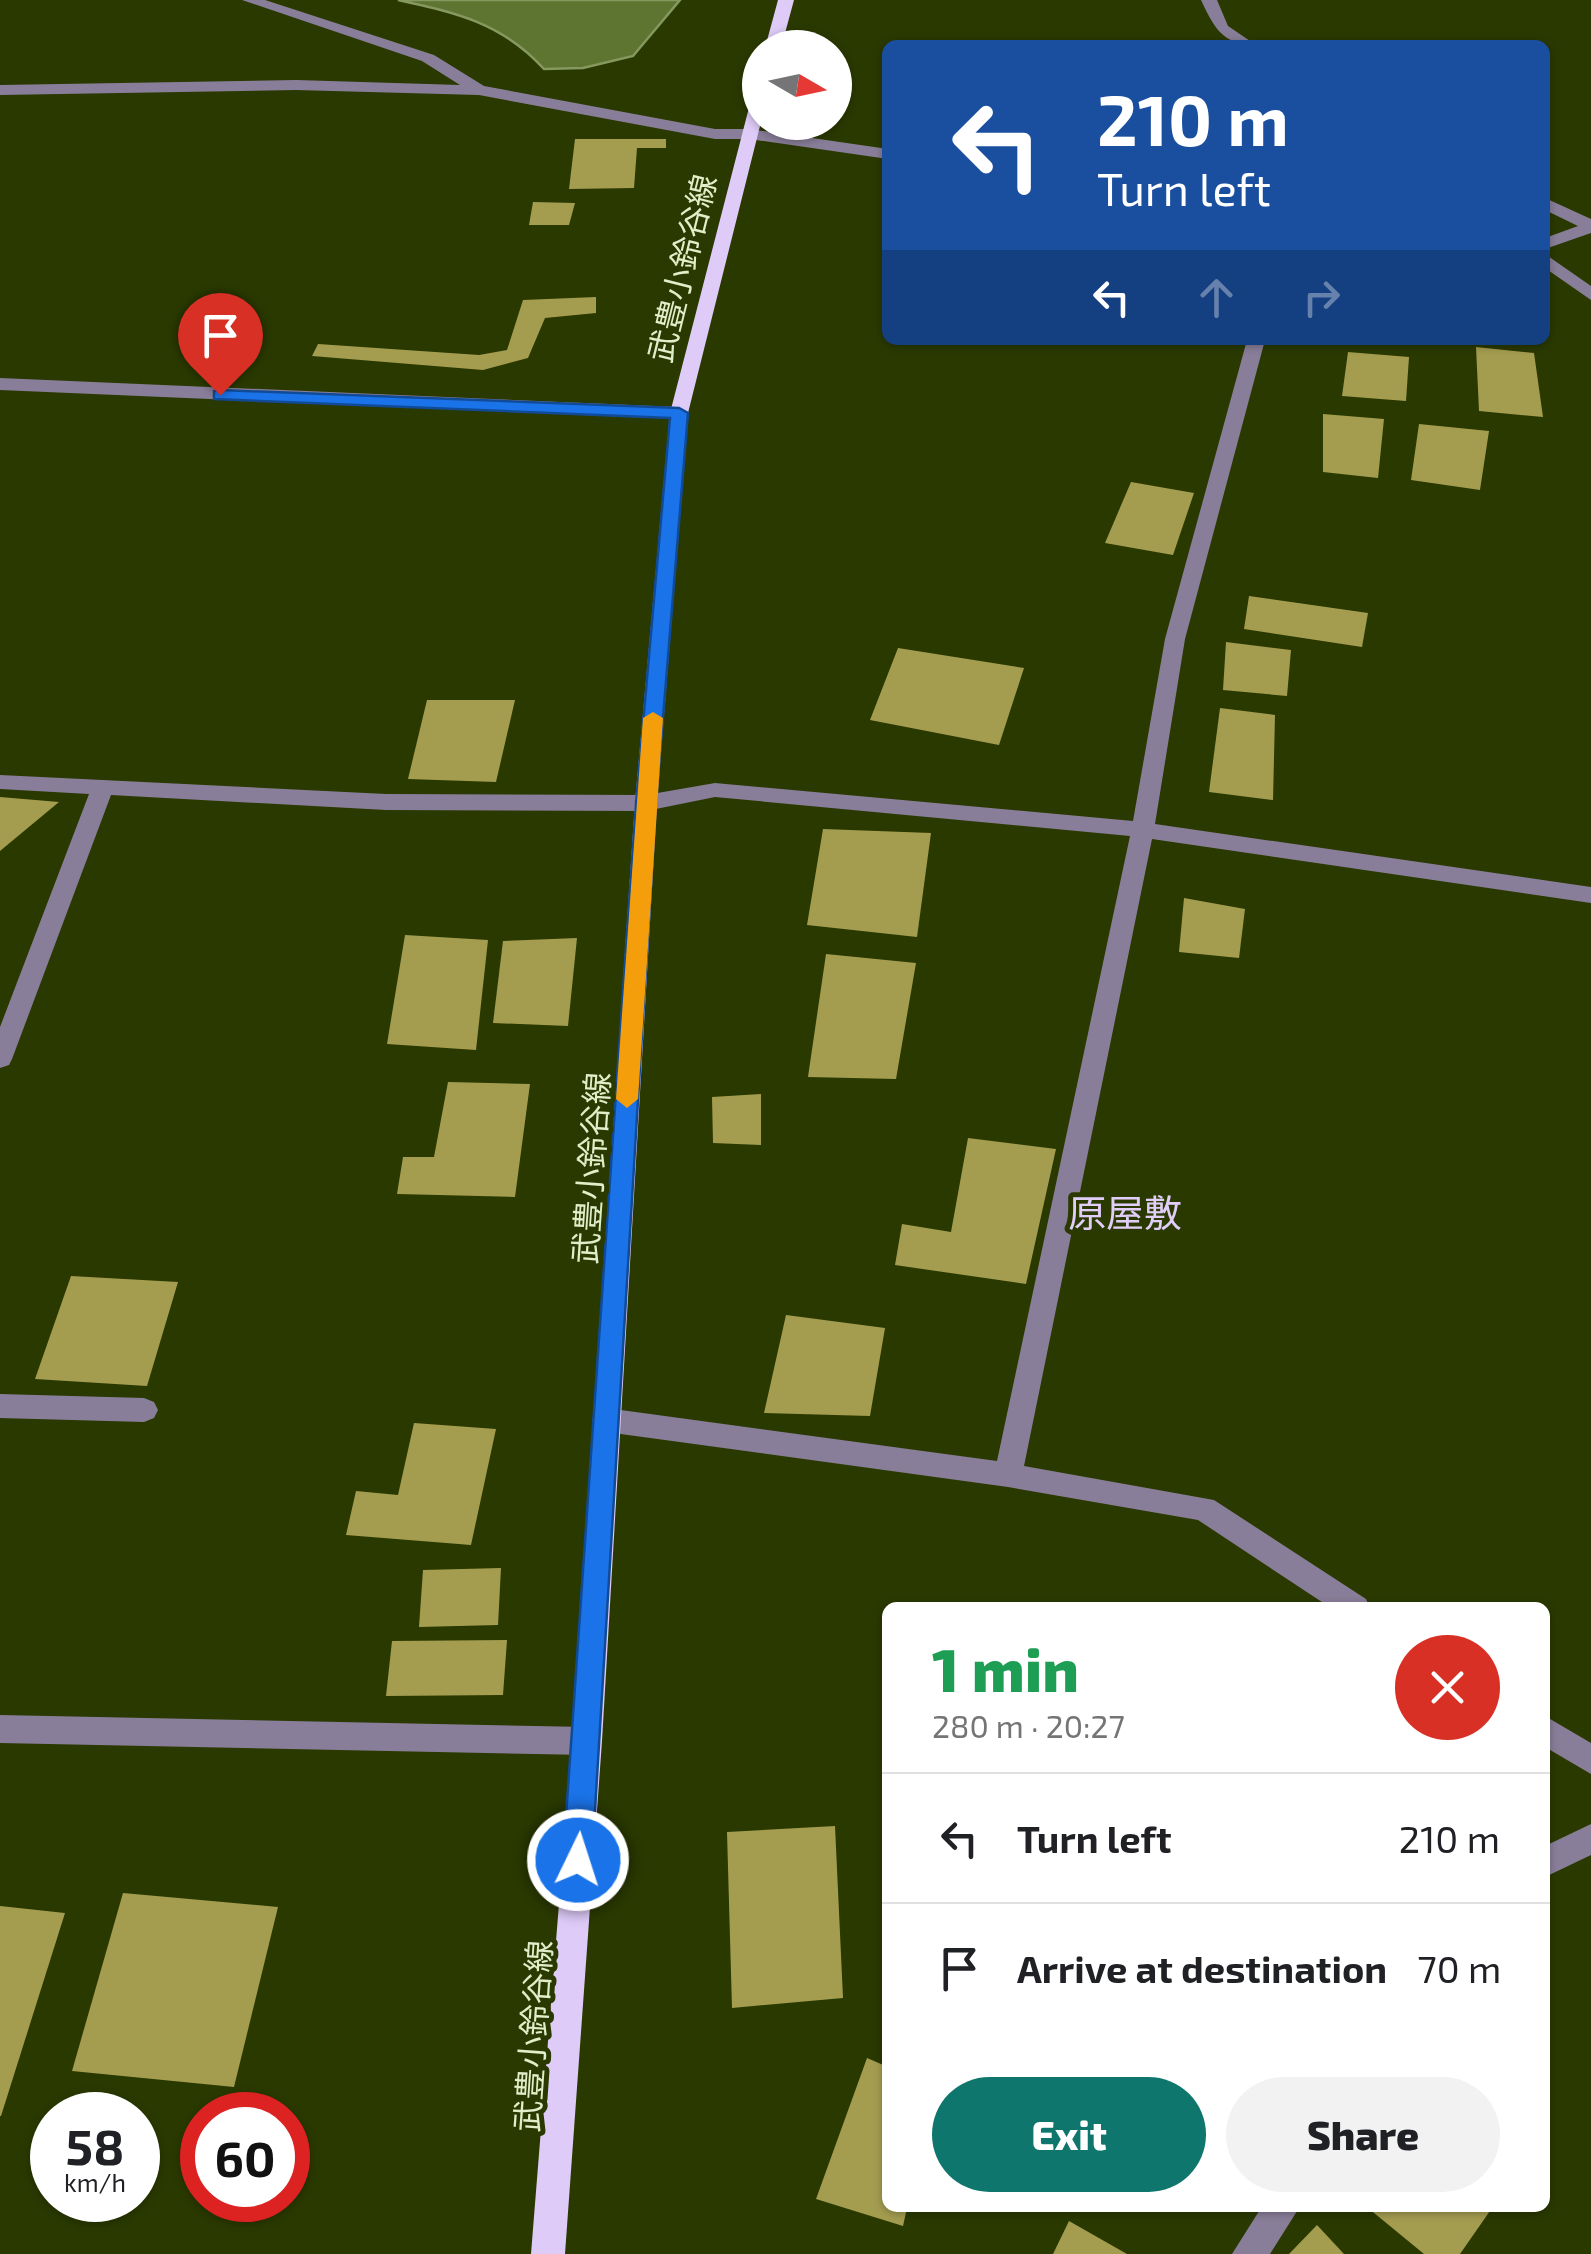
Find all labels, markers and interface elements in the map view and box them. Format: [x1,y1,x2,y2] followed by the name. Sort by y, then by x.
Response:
[742,30,852,140] north arrow
[742,30,852,140] map controls
[1097,76,1289,160] text: 210 m
[932,80,1062,210] icon: left
[1097,161,1271,215] text: Turn left
[639,170,723,366] street label: 武豊小鈴谷線
[1084,270,1139,325] icon: left
[1189,270,1244,325] icon: ahead
[1294,270,1349,325] icon: right
[178,293,263,396] pin
[193,308,248,363] icon: arrive
[564,1071,616,1265] street label: 武豊小鈴谷線
[1068,1189,1182,1235] district label: 原屋敷
[932,1632,1079,1704] text: 1 min
[1395,1635,1500,1740] button: close
[932,1706,1125,1744] text: 280 m · 20:27
[526,1808,630,1912] position arrow
[932,1811,987,1866] icon: left
[1017,1815,1172,1861] text: Turn left
[1399,1815,1500,1861] text: 210 m
[506,1939,558,2133] street label: 武豊小鈴谷線
[932,1941,987,1996] icon: arrive
[1017,1945,1387,1991] text: Arrive at destination
[1417,1945,1501,1991] text: 70 m
[932,2077,1206,2192] button: Exit
[1226,2077,1500,2192] button: Share
[180,2092,310,2222] speed limit sign: 60
[66,2115,124,2175] text: 58
[64,2167,126,2197] text: km/h

